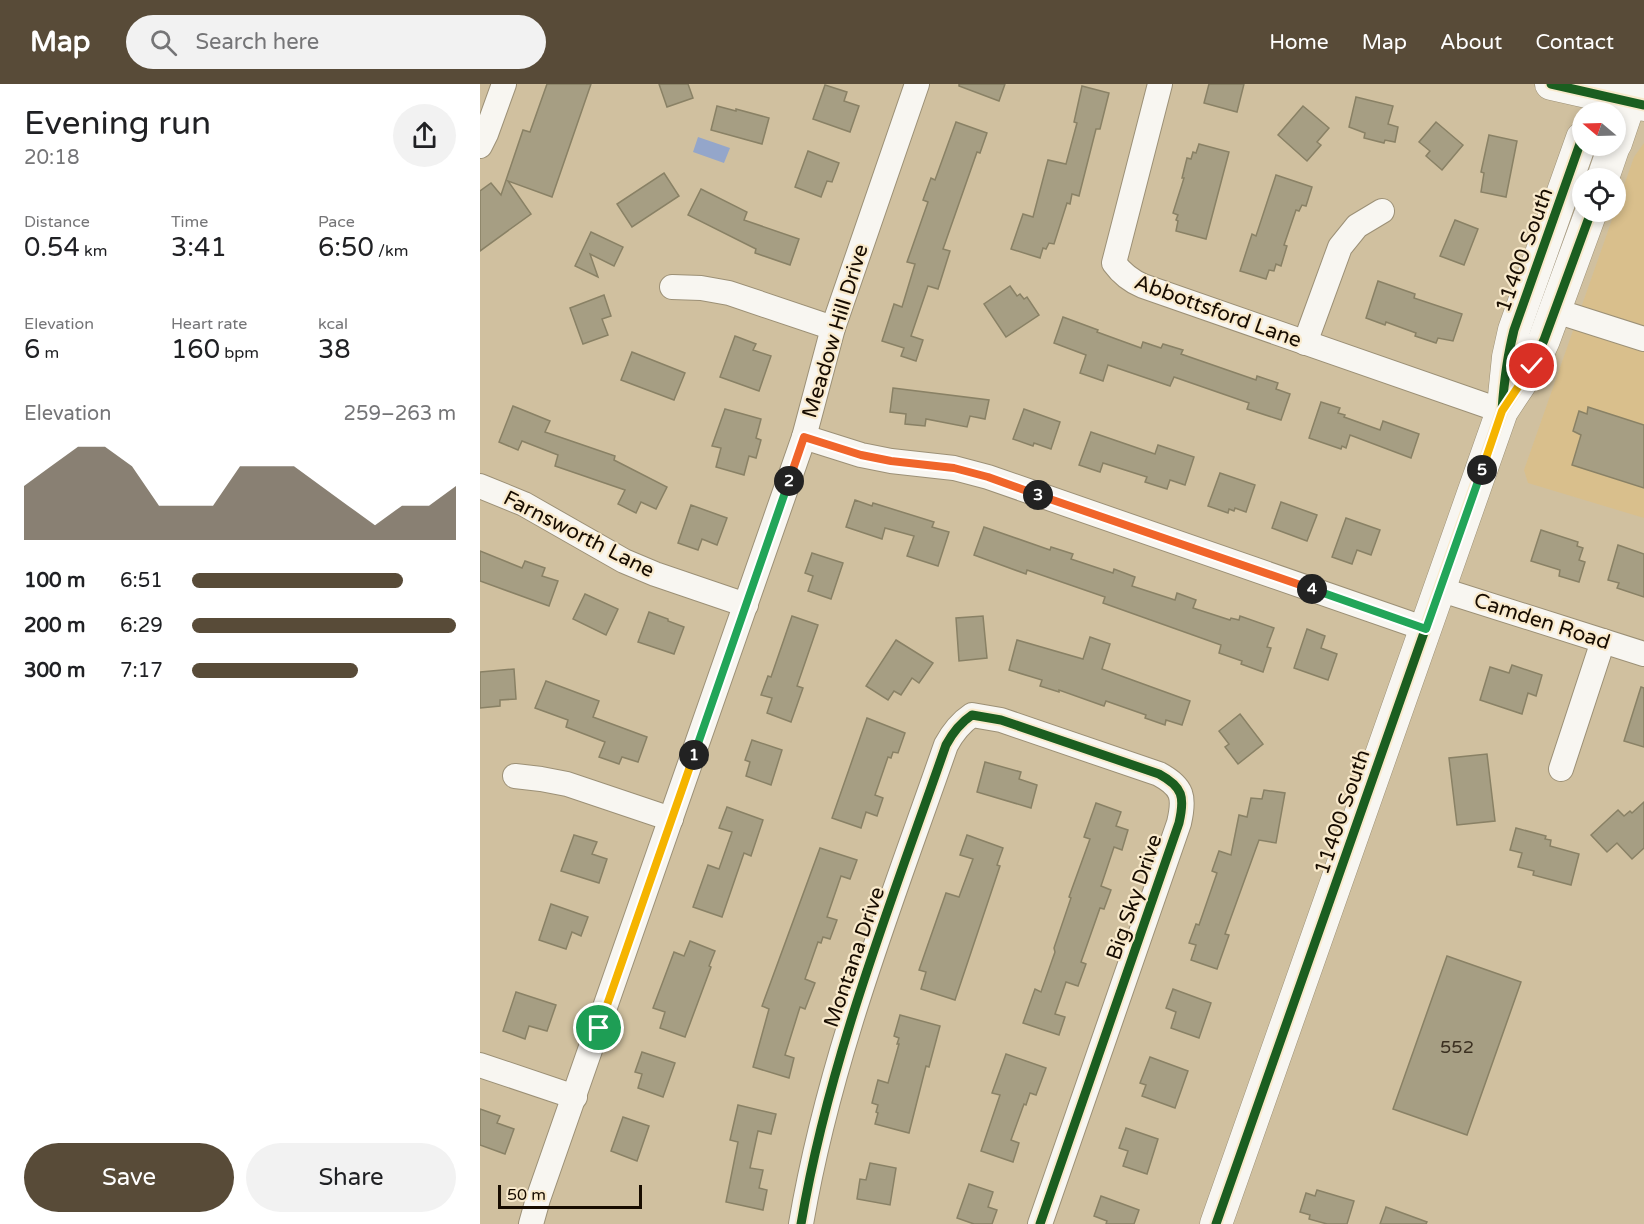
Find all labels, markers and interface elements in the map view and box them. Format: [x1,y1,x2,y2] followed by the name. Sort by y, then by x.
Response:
[126,15,546,69] search box
[30,25,90,59] text: Map
[147,26,180,59] icon: search
[195,29,319,55] text: Search here
[1269,30,1329,55] text: Home
[1362,30,1407,55] text: Map
[1440,30,1502,55] text: About
[1535,30,1614,55] text: Contact
[1572,102,1626,156] north arrow
[1572,102,1626,222] map controls
[24,104,211,143] text: Evening run
[393,104,456,167] button: share
[24,146,79,170] text: 20:18
[1572,168,1626,222] button: locate
[1490,184,1559,316] street label: 11400 South
[24,212,90,232] text: Distance
[171,212,208,232] text: Time
[318,212,355,232] text: Pace
[24,232,80,263] text: 0.54
[171,232,227,263] text: 3:41
[318,232,374,263] text: 6:50
[80,241,107,261] text: km
[374,241,408,261] text: /km
[797,241,874,421] street label: Meadow Hill Drive
[1131,270,1305,353] street label: Abbottsford Lane
[24,314,94,334] text: Elevation
[171,314,247,334] text: Heart rate
[318,314,348,334] text: kcal
[24,334,40,365] text: 6
[171,334,220,365] text: 160
[318,334,351,365] text: 38
[1506,340,1557,391] pin
[40,343,59,363] text: m
[220,343,259,363] text: bpm
[1515,349,1548,382] icon: check
[24,402,111,426] text: Elevation
[343,402,456,426] text: 259–263 m
[1467,455,1497,485] pin: 5
[1477,460,1487,480] text: 5
[774,466,804,496] pin: 2
[784,471,794,491] text: 2
[1023,480,1053,510] pin: 3
[1033,485,1043,505] text: 3
[499,486,658,583] street label: Farnsworth Lane
[24,569,85,593] text: 100 m
[120,569,163,593] text: 6:51
[1297,574,1327,604] pin: 4
[1307,579,1317,599] text: 4
[1471,588,1613,655] street label: Camden Road
[24,614,85,638] text: 200 m
[120,614,163,638] text: 6:29
[24,659,85,683] text: 300 m
[120,659,163,683] text: 7:17
[679,740,709,770] pin: 1
[689,745,699,765] text: 1
[1309,746,1376,878] street label: 11400 South
[1101,831,1168,963] street label: Big Sky Drive
[819,884,890,1031] street label: Montana Drive
[573,1002,624,1053] pin
[582,1011,615,1044] icon: arrive
[1440,1036,1474,1058] house number: 552
[24,1143,234,1212] button: Save
[246,1143,456,1212] button: Share
[498,1182,642,1210] scale bar
[507,1185,546,1205] text: 50 m

